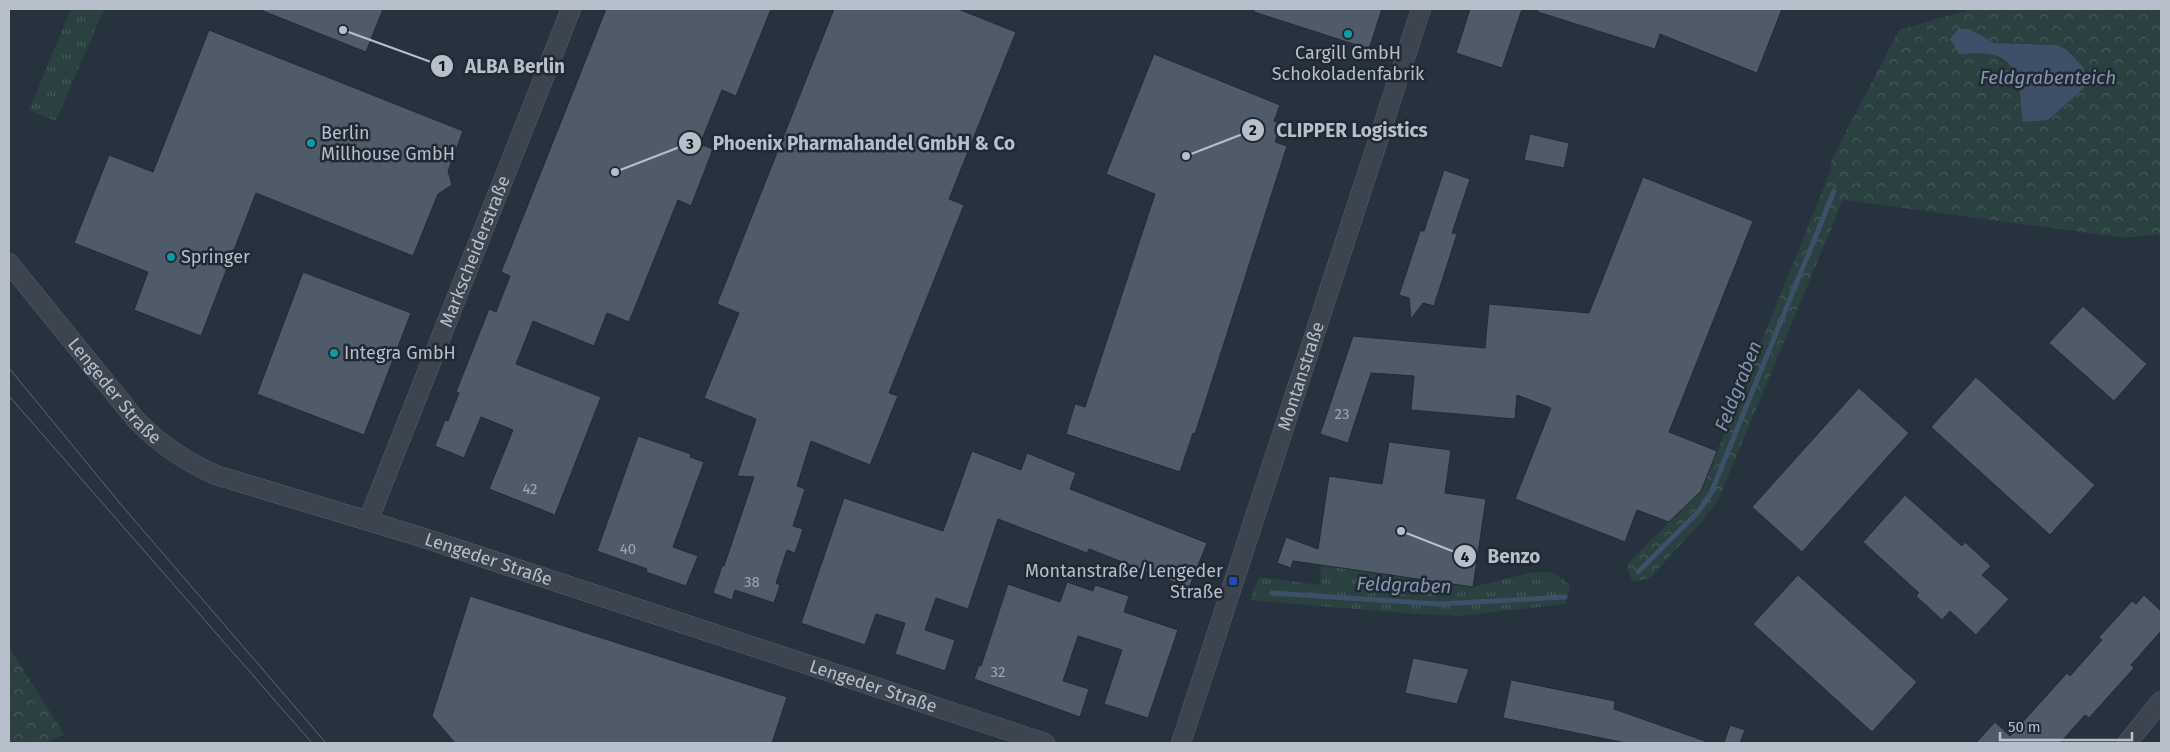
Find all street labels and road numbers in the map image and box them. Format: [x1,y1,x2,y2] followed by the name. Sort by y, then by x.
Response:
[435,172,515,330] street label: Markscheiderstraße
[1273,319,1329,433] street label: Montanstraße
[63,333,166,449] street label: Lengeder Straße
[422,528,555,591] street label: Lengeder Straße
[807,655,940,718] street label: Lengeder Straße

